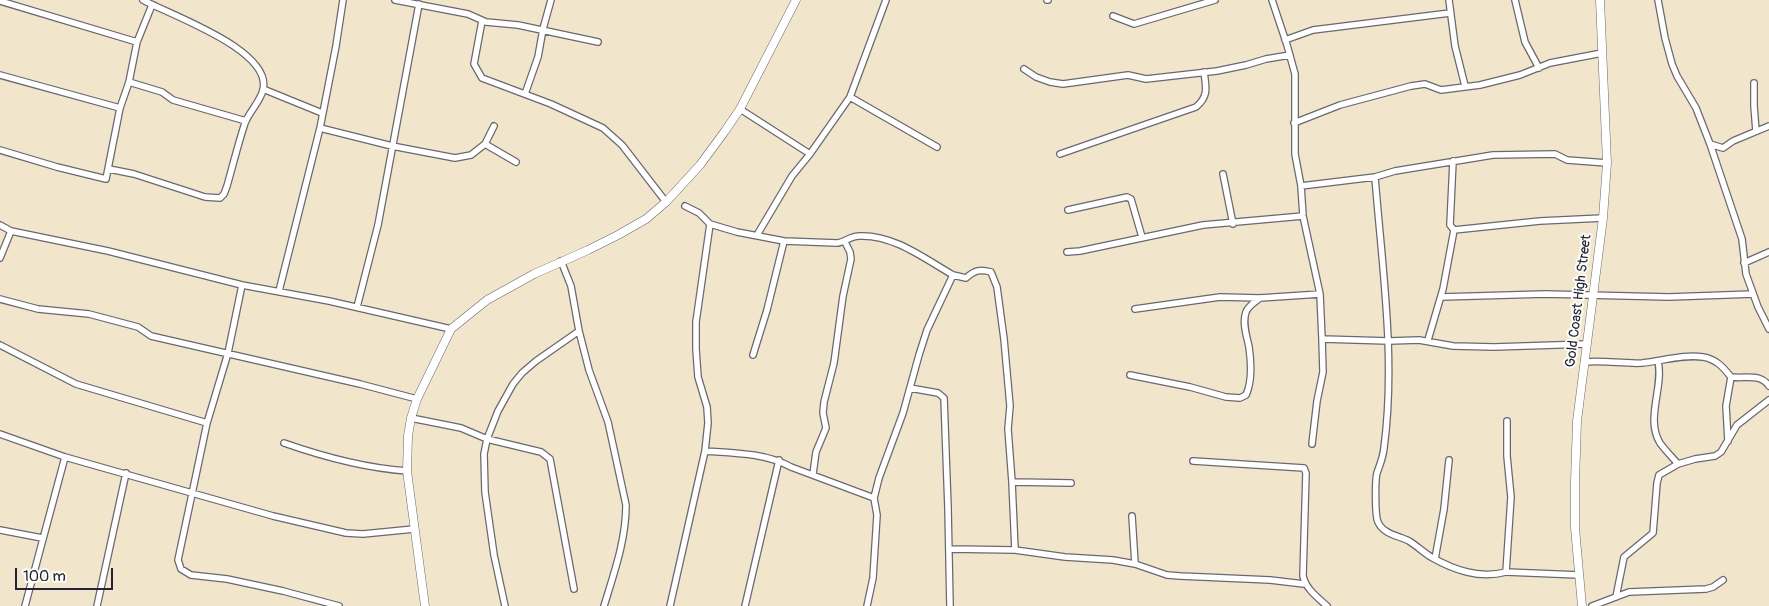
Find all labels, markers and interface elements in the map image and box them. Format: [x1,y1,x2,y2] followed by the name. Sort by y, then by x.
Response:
[1563,234,1595,368] street label: Gold Coast High Street
[18,558,115,590] scale bar
[23,567,66,586] text: 100 m

